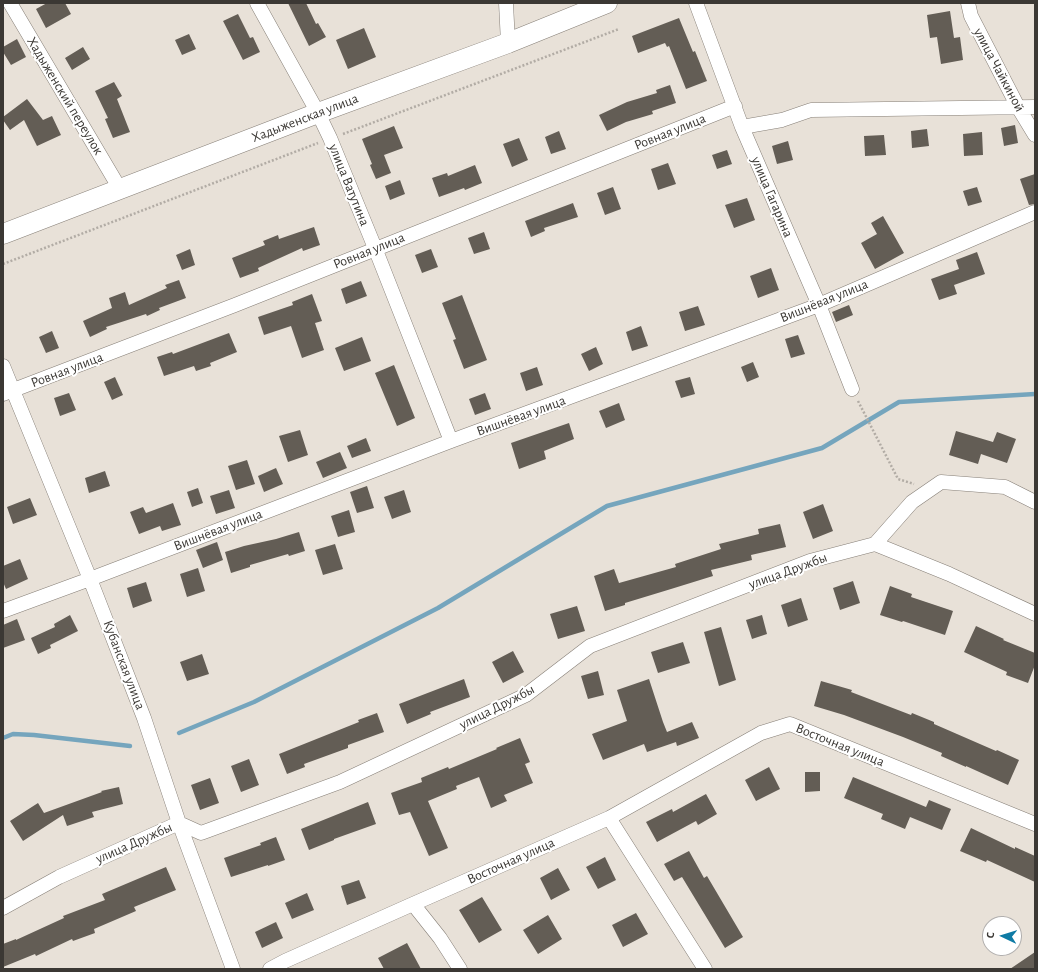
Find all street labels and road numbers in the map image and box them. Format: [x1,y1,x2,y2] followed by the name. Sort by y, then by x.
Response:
[970,25,1028,115] street label: улица Чайкиной
[23,34,107,158] street label: Хадыженский переулок
[249,90,361,146] street label: Хадыженская улица
[632,110,708,154] street label: Ровная улица
[325,142,373,228] street label: улица Ватутина
[747,154,797,240] street label: улица Гагарина
[331,229,407,273] street label: Ровная улица
[777,276,871,326] street label: Вишнёвая улица
[29,349,105,391] street label: Ровная улица
[474,392,568,440] street label: Вишнёвая улица
[171,505,265,555] street label: Вишнёвая улица
[747,549,829,593] street label: улица Дружбы
[99,618,149,712] street label: Кубанская улица
[457,681,537,733] street label: улица Дружбы
[793,720,887,770] street label: Восточная улица
[93,819,175,867] street label: улица Дружбы
[465,834,557,888] street label: Восточная улица

